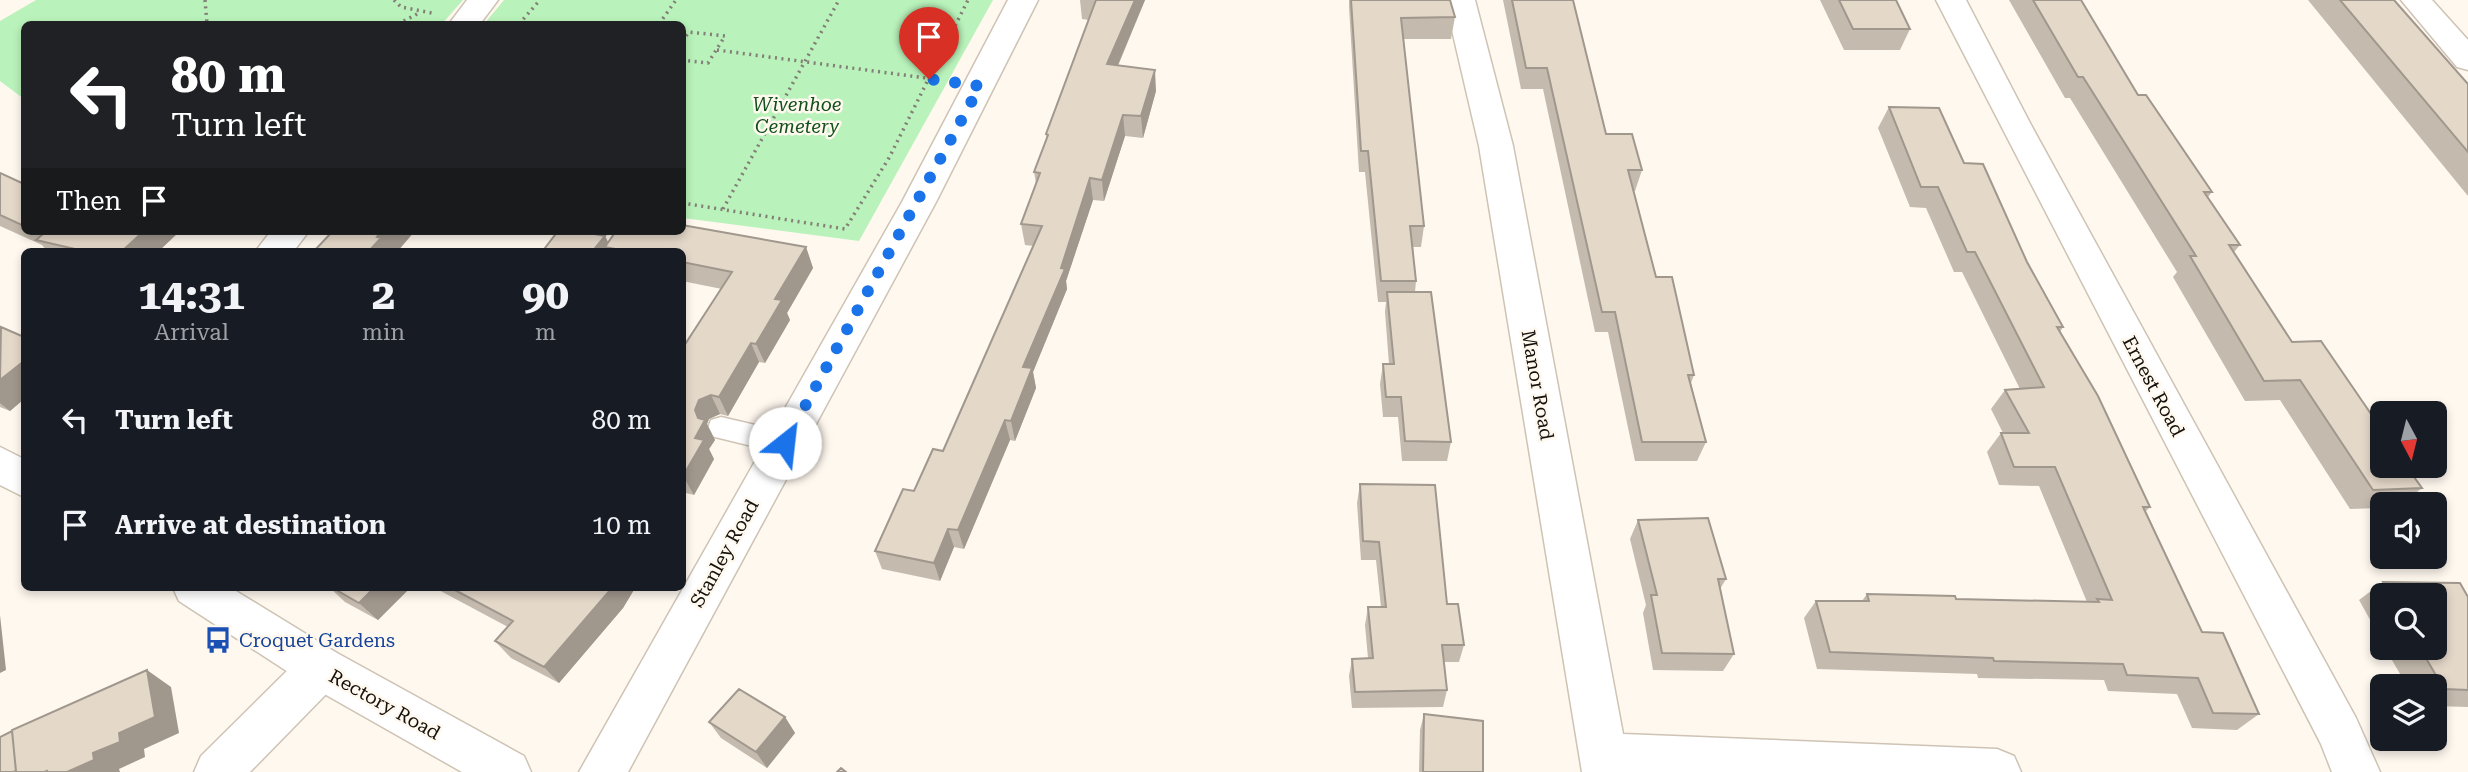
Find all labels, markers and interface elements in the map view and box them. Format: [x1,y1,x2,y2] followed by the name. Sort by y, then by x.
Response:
[899,7,959,79] pin
[910,18,948,56] icon: arrive
[171,47,286,104] text: 80 m
[56,49,147,140] icon: left
[753,93,842,138] park label: Wivenhoe Cemetery
[171,106,306,144] text: Turn left
[135,182,173,220] icon: arrive
[56,186,121,216] text: Then
[138,270,245,319] text: 14:31
[372,270,395,319] text: 2
[522,270,569,319] text: 90
[154,319,229,346] text: Arrival
[362,319,405,346] text: min
[535,319,556,346] text: m
[1517,328,1559,442] street label: Manor Road
[2118,332,2190,440] street label: Ernest Road
[56,401,94,439] icon: left
[2370,401,2446,478] north arrow
[2370,401,2447,751] map controls
[115,405,233,435] text: Turn left
[592,405,651,435] text: 80 m
[748,406,822,480] position arrow
[2370,492,2447,569] button: sound
[685,495,764,611] street label: Stanley Road
[56,506,94,544] icon: arrive
[115,510,386,540] text: Arrive at destination
[592,510,651,540] text: 10 m
[2370,583,2447,660] button: search
[203,625,233,655] bus stop icon: Croquet Gardens
[239,629,395,652] place label: Croquet Gardens
[325,664,444,744] street label: Rectory Road
[2370,674,2447,751] button: layers

